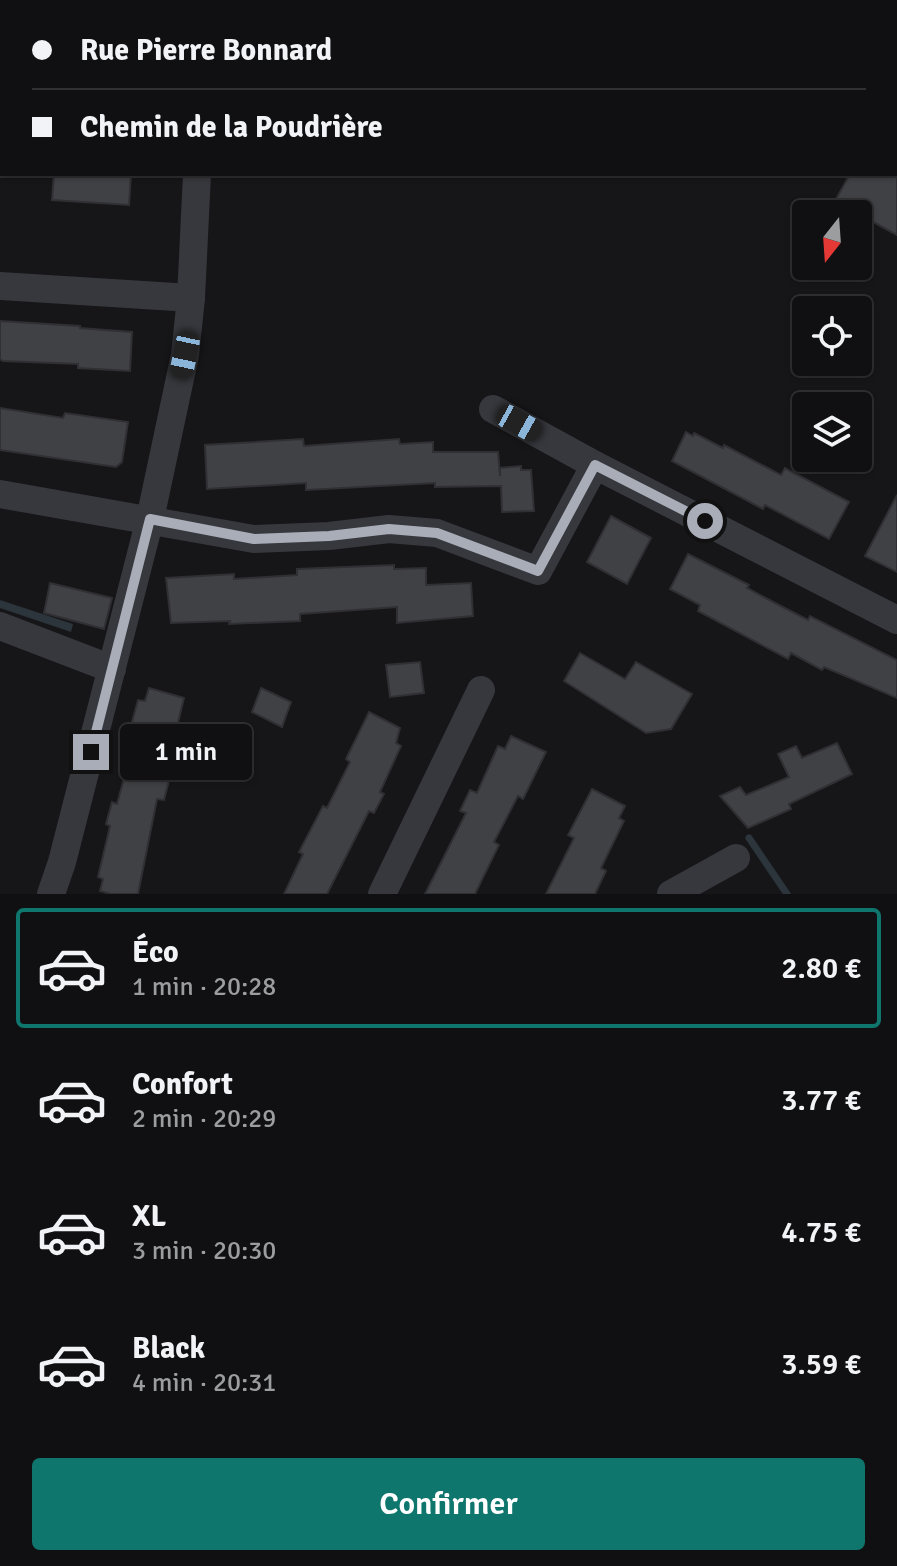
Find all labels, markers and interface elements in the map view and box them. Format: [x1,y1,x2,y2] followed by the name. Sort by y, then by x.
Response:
[80,32,332,69] text: Rue Pierre Bonnard
[80,109,383,146] text: Chemin de la Poudrière
[792,200,872,280] north arrow
[792,200,872,472] map controls
[792,296,872,376] button: locate
[168,329,202,381] car
[792,392,872,472] button: layers
[492,401,546,445] car
[687,503,723,539] route start
[119,724,251,780] callout: 1 min
[73,734,109,770] route end
[155,736,217,768] text: 1 min
[36,932,108,1004] icon: car
[132,934,179,971] text: Éco
[781,950,861,987] text: 2.80 €
[132,971,276,1003] text: 1 min · 20:28
[36,1064,108,1136] icon: car
[132,1066,233,1103] text: Confort
[781,1082,861,1119] text: 3.77 €
[132,1103,276,1135] text: 2 min · 20:29
[36,1196,108,1268] icon: car
[132,1198,166,1235] text: XL
[781,1214,861,1251] text: 4.75 €
[132,1235,276,1267] text: 3 min · 20:30
[36,1328,108,1400] icon: car
[132,1330,205,1367] text: Black
[781,1346,861,1383] text: 3.59 €
[132,1367,276,1399] text: 4 min · 20:31
[32,1458,865,1550] button: Confirmer

